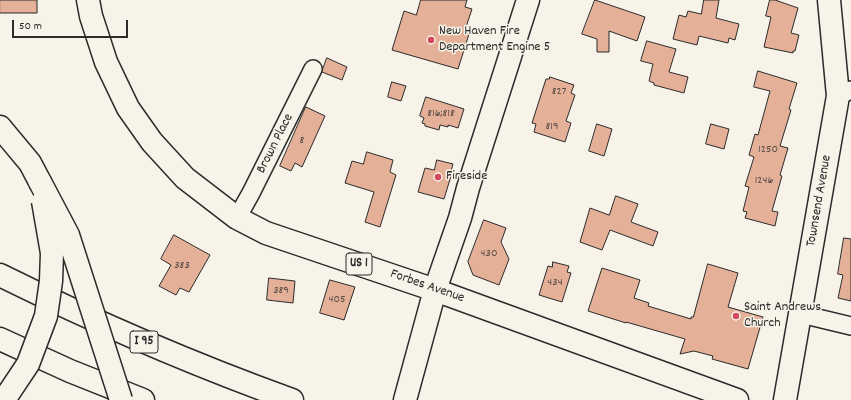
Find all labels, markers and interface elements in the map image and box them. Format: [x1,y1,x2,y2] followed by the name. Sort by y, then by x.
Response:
[14,12,130,38] scale bar
[19,18,42,35] text: 50 m
[439,24,550,56] place label: New Haven Fire Department Engine 5
[426,35,436,45] marker: New Haven Fire Department Engine 5
[552,85,566,99] house number: 827
[427,107,455,121] house number: 816;818
[254,111,298,177] street label: Brown Place
[546,120,558,134] house number: 819
[300,134,304,148] house number: 8
[758,143,778,157] house number: 1250
[804,154,836,248] street label: Townsend Avenue
[446,169,487,185] place label: Fireside
[433,172,443,182] marker: Fireside
[755,174,773,188] house number: 1246
[481,247,497,261] house number: 430
[346,253,372,275] road number: US 1
[174,259,190,273] house number: 383
[388,266,466,308] street label: Forbes Avenue
[547,276,563,290] house number: 434
[273,284,289,298] house number: 389
[328,293,346,307] house number: 405
[744,300,821,332] place label: Saint Andrews Church
[731,311,741,321] marker: Saint Andrews Church
[130,331,158,353] road number: I 95

